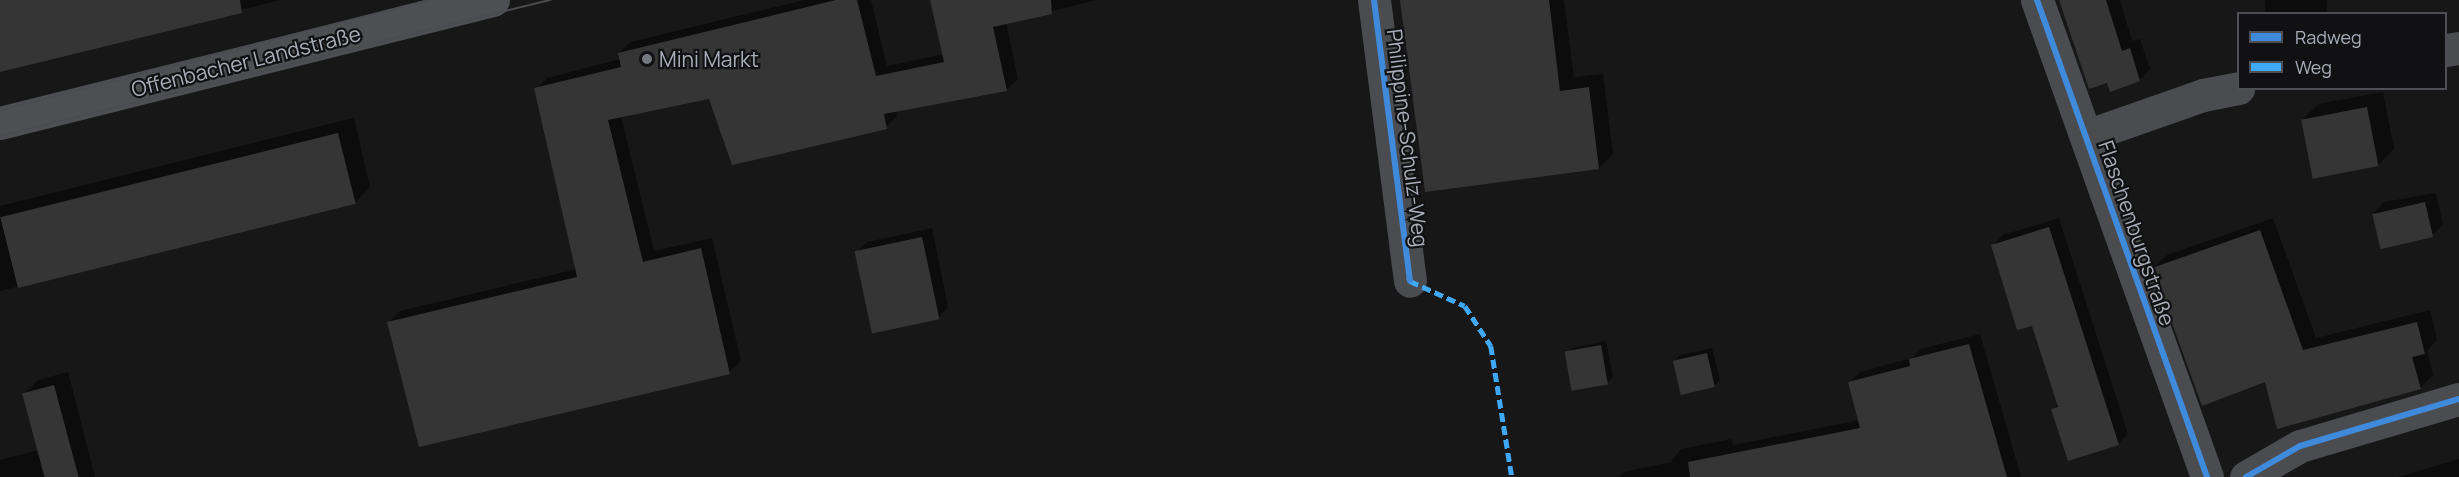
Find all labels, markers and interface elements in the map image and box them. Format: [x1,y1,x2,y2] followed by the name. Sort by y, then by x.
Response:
[2237,12,2447,90] legend
[129,20,363,102] street label: Offenbacher Landstraße
[2295,25,2362,49] text: Radweg
[1382,27,1434,249] street label: Philippine-Schulz-Weg
[659,46,759,72] place label: Mini Markt
[640,52,654,66] marker: Mini Markt
[2295,55,2332,79] text: Weg
[2093,137,2181,329] street label: Flaschenburgstraße

